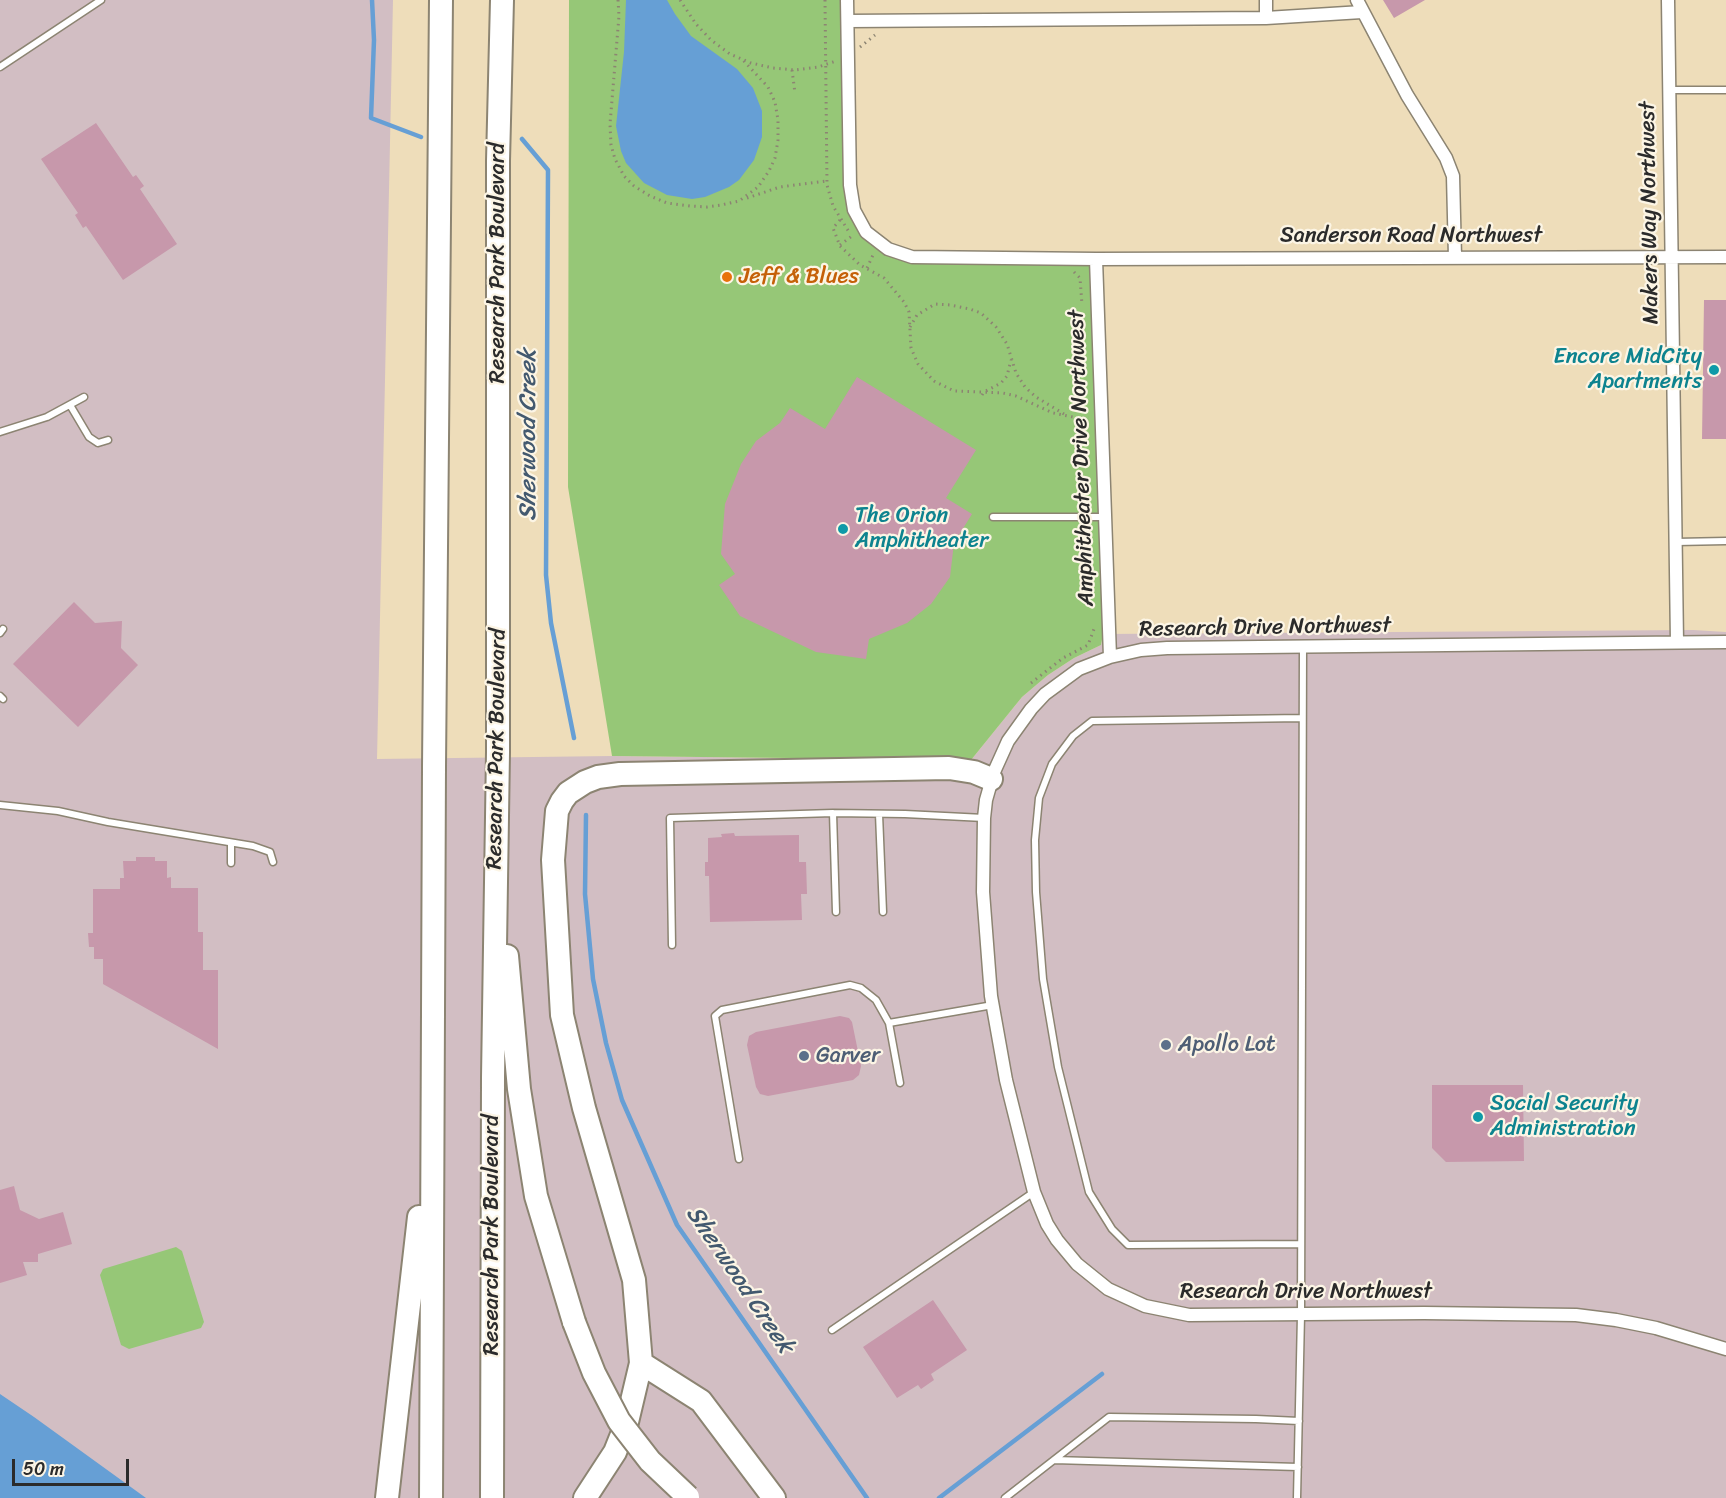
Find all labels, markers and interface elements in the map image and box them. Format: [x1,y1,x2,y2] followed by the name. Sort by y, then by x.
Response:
[1635,101,1665,325] street label: Makers Way Northwest
[485,143,511,383] street label: Research Park Boulevard
[1280,223,1542,249] street label: Sanderson Road Northwest
[739,264,859,290] place label: Jeff & Blues
[720,270,734,284] marker: Jeff & Blues
[1064,309,1100,607] street label: Amphitheater Drive Northwest
[1553,344,1702,396] place label: Encore MidCity Apartments
[515,349,543,521] water label: Sherwood Creek
[1707,363,1721,377] marker: Encore MidCity Apartments
[855,503,988,554] place label: The Orion Amphitheater
[836,522,850,536] marker: The Orion Amphitheater
[1139,613,1391,643] street label: Research Drive Northwest
[482,628,512,870] street label: Research Park Boulevard
[1178,1032,1276,1058] place label: Apollo Lot
[1159,1038,1173,1052] marker: Apollo Lot
[816,1043,880,1069] place label: Garver
[797,1049,811,1063] marker: Garver
[1490,1091,1638,1142] place label: Social Security Administration
[1471,1110,1485,1124] marker: Social Security Administration
[479,1115,505,1355] street label: Research Park Boulevard
[679,1201,799,1359] water label: Sherwood Creek
[1180,1279,1432,1305] street label: Research Drive Northwest
[15,1447,132,1485] scale bar
[23,1453,64,1485] text: 50 m

